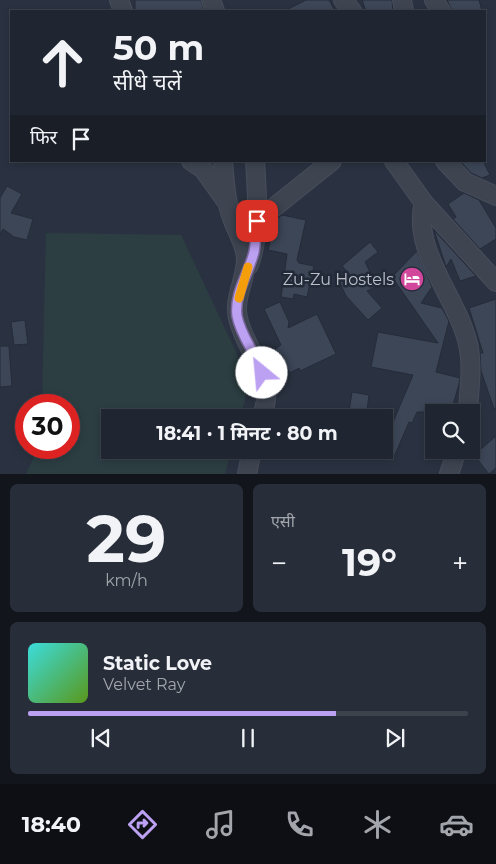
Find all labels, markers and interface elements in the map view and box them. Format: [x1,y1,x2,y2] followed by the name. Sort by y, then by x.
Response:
[113,26,204,69] text: 50 m
[30,30,95,95] icon: ahead
[113,69,182,96] text: सीधे चलें
[67,125,95,153] icon: arrive
[30,126,57,149] text: फिर
[236,200,278,242] pin
[243,207,271,235] icon: arrive
[399,266,425,292] hotel icon: Zu-Zu Hostels
[283,270,394,289] place label: Zu-Zu Hostels
[235,346,287,398] position arrow
[15,394,80,459] speed limit sign: 30
[425,404,480,459] map controls
[425,404,480,459] button: search
[156,422,338,445] text: 18:41 · 1 मिनट · 80 m
[87,499,166,578] text: 29
[271,512,295,531] text: एसी
[342,539,397,586] text: 19°
[271,546,287,580] text: −
[452,546,468,580] text: +
[105,571,148,590] text: km/h
[103,652,212,675] text: Static Love
[103,675,185,694] text: Velvet Ray
[87,724,115,752] icon: previous
[234,724,262,752] icon: pause
[381,724,409,752] icon: next
[125,807,160,842] icon: directions
[203,807,238,842] icon: music
[282,807,317,842] icon: phone
[360,807,395,842] icon: climate
[439,807,474,842] icon: car
[22,811,81,838] text: 18:40

